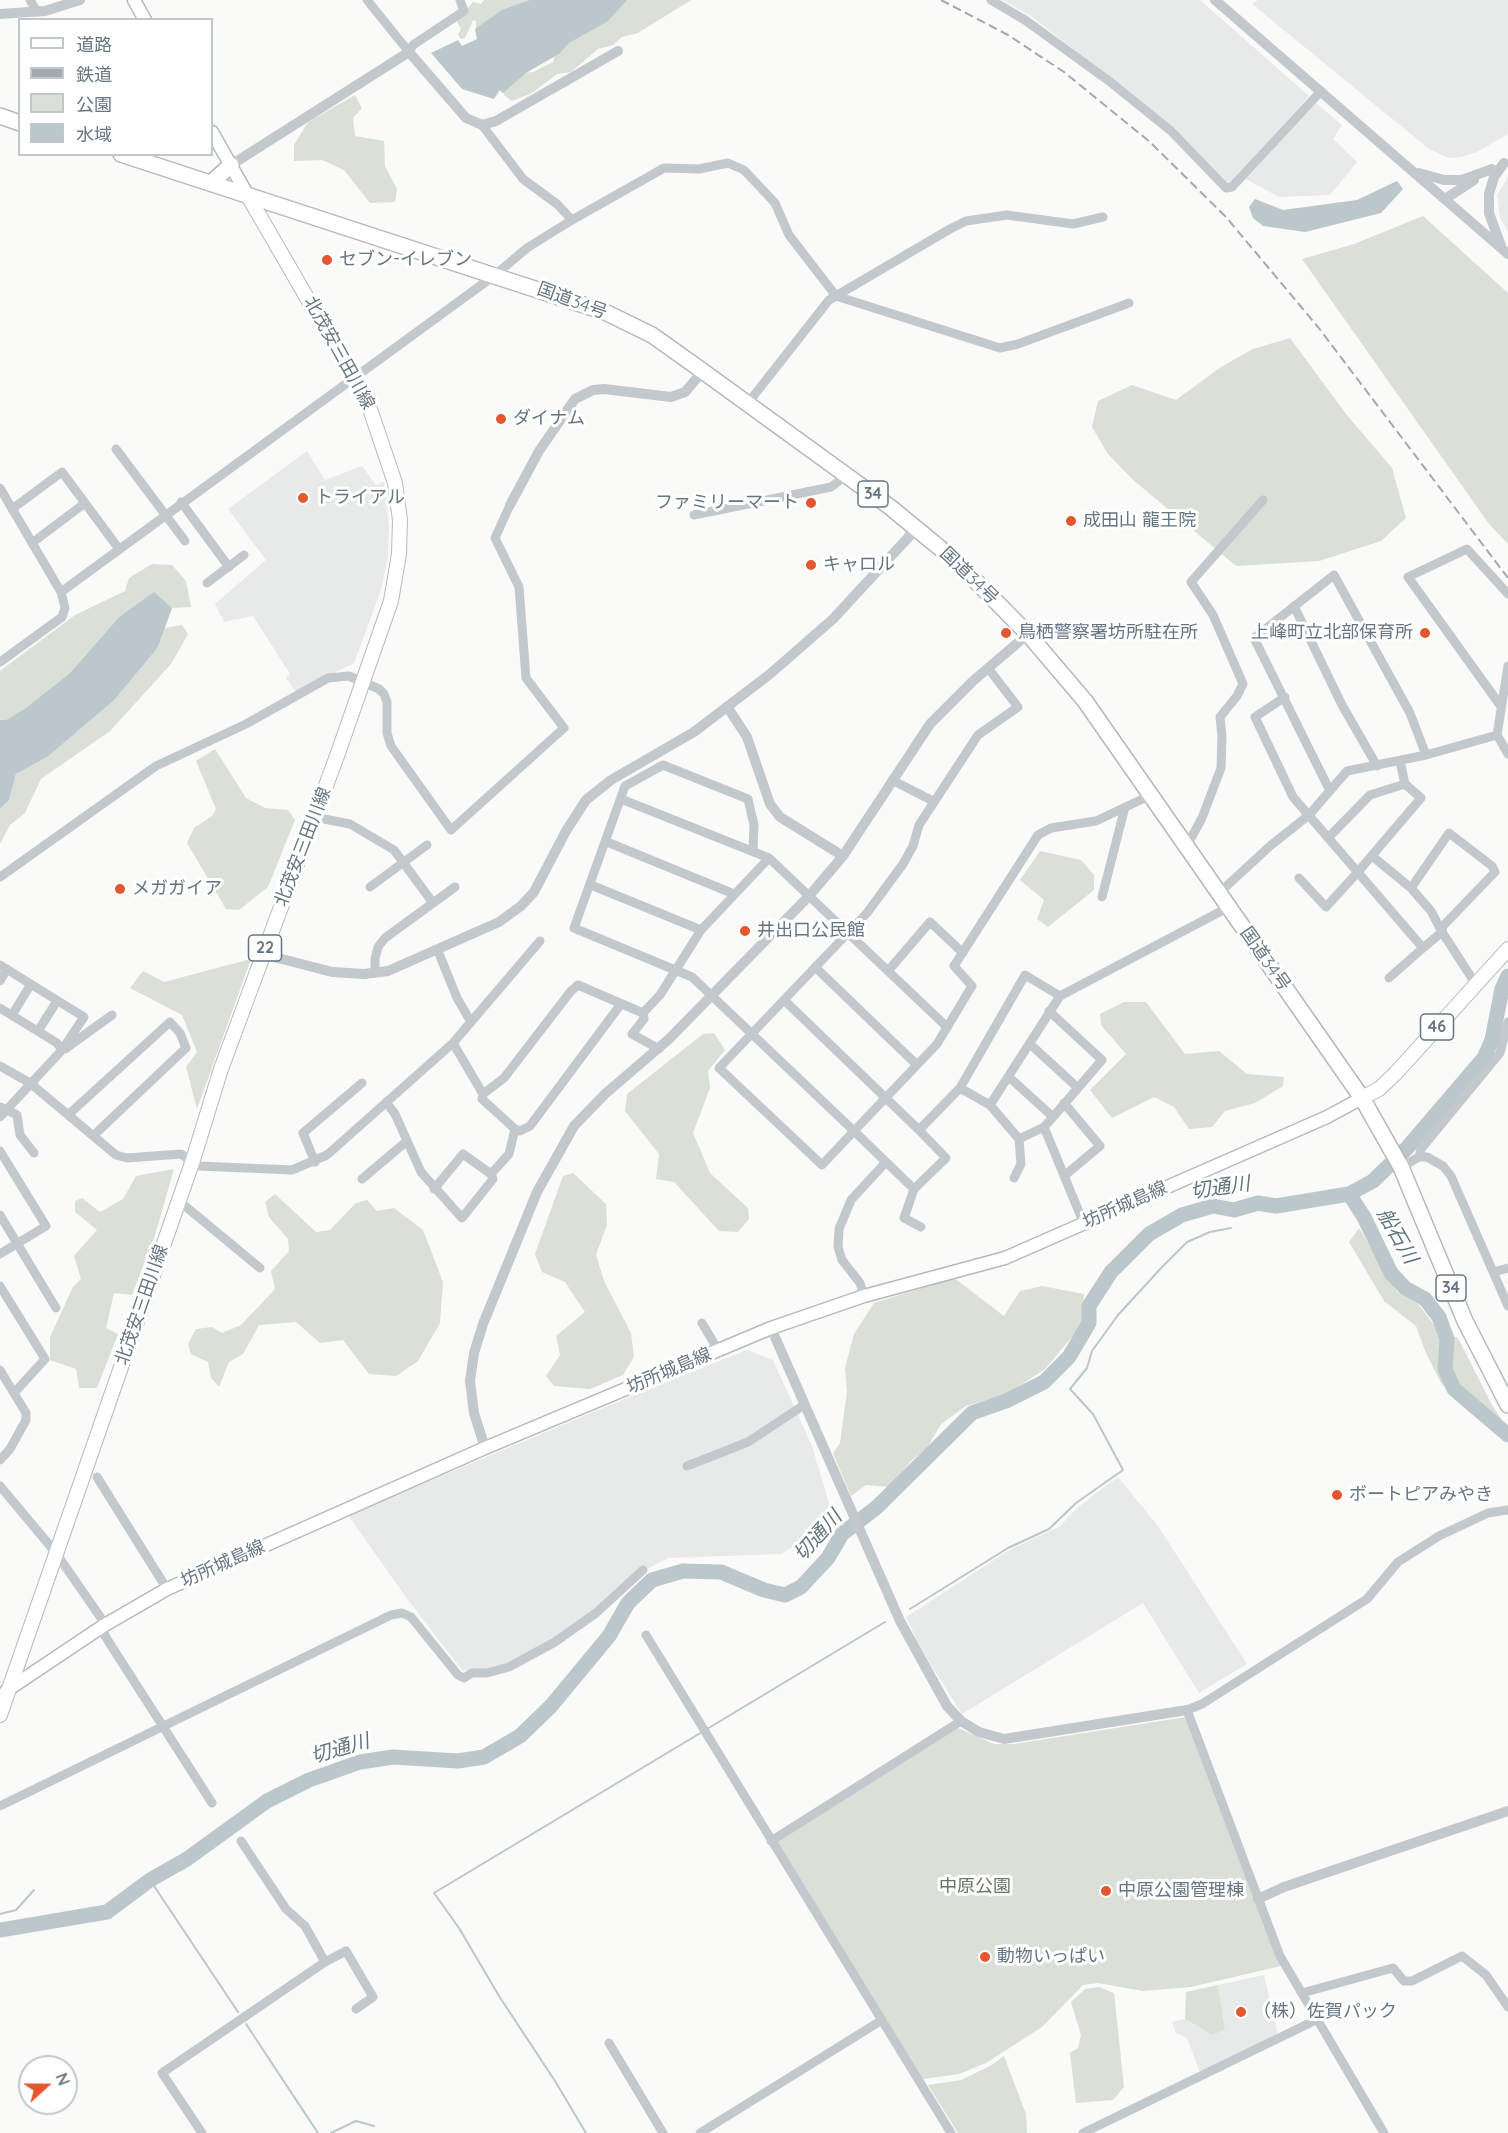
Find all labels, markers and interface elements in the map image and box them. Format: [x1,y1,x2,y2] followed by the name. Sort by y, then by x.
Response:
[18,18,213,156] legend
[76,33,112,56] text: 道路
[76,63,112,86] text: 鉄道
[76,93,112,116] text: 公園
[76,123,112,146] text: 水域
[339,249,472,271] place label: セブン-イレブン
[320,253,334,267] marker: セブン-イレブン
[534,278,610,324] street label: 国道34号
[299,293,379,413] street label: 北茂安三田川線
[513,408,585,430] place label: ダイナム
[494,412,508,426] marker: ダイナム
[858,481,888,507] road number: 34
[315,487,405,509] place label: トライアル
[296,491,310,505] marker: トライアル
[655,492,799,514] place label: ファミリーマート
[804,496,818,510] marker: ファミリーマート
[1083,510,1196,532] place label: 成田山 龍王院
[1064,514,1078,528] marker: 成田山 龍王院
[935,543,1003,609] street label: 国道34号
[823,554,895,576] place label: キャロル
[804,558,818,572] marker: キャロル
[1018,622,1198,644] place label: 鳥栖警察署坊所駐在所
[1251,622,1413,644] place label: 上峰町立北部保育所
[999,626,1013,640] marker: 鳥栖警察署坊所駐在所
[1418,626,1432,640] marker: 上峰町立北部保育所
[270,784,336,910] street label: 北茂安三田川線
[132,878,222,900] place label: メガガイア
[113,882,127,896] marker: メガガイア
[757,920,865,942] place label: 井出口公民館
[1235,923,1295,995] street label: 国道34号
[738,924,752,938] marker: 井出口公民館
[248,935,282,961] road number: 22
[1420,1014,1454,1040] road number: 46
[1189,1172,1251,1204] water label: 切通川
[1079,1177,1171,1233] street label: 坊所城島線
[1372,1204,1422,1268] water label: 船石川
[111,1242,173,1368] street label: 北茂安三田川線
[1436,1275,1466,1301] road number: 34
[623,1343,715,1399] street label: 坊所城島線
[1349,1484,1493,1506] place label: ボートピアみやき
[1330,1488,1344,1502] marker: ボートピアみやき
[789,1506,847,1566] water label: 切通川
[177,1536,269,1592] street label: 坊所城島線
[308,1729,372,1769] water label: 切通川
[939,1876,1011,1898] park label: 中原公園
[1118,1880,1244,1902] place label: 中原公園管理棟
[1099,1884,1113,1898] marker: 中原公園管理棟
[997,1946,1105,1968] place label: 動物いっぱい
[978,1950,992,1964] marker: 動物いっぱい
[1253,2001,1397,2023] place label: （株）佐賀パック
[1234,2005,1248,2019] marker: （株）佐賀パック
[18,2055,78,2115] north arrow
[51,2070,74,2088] text: N

